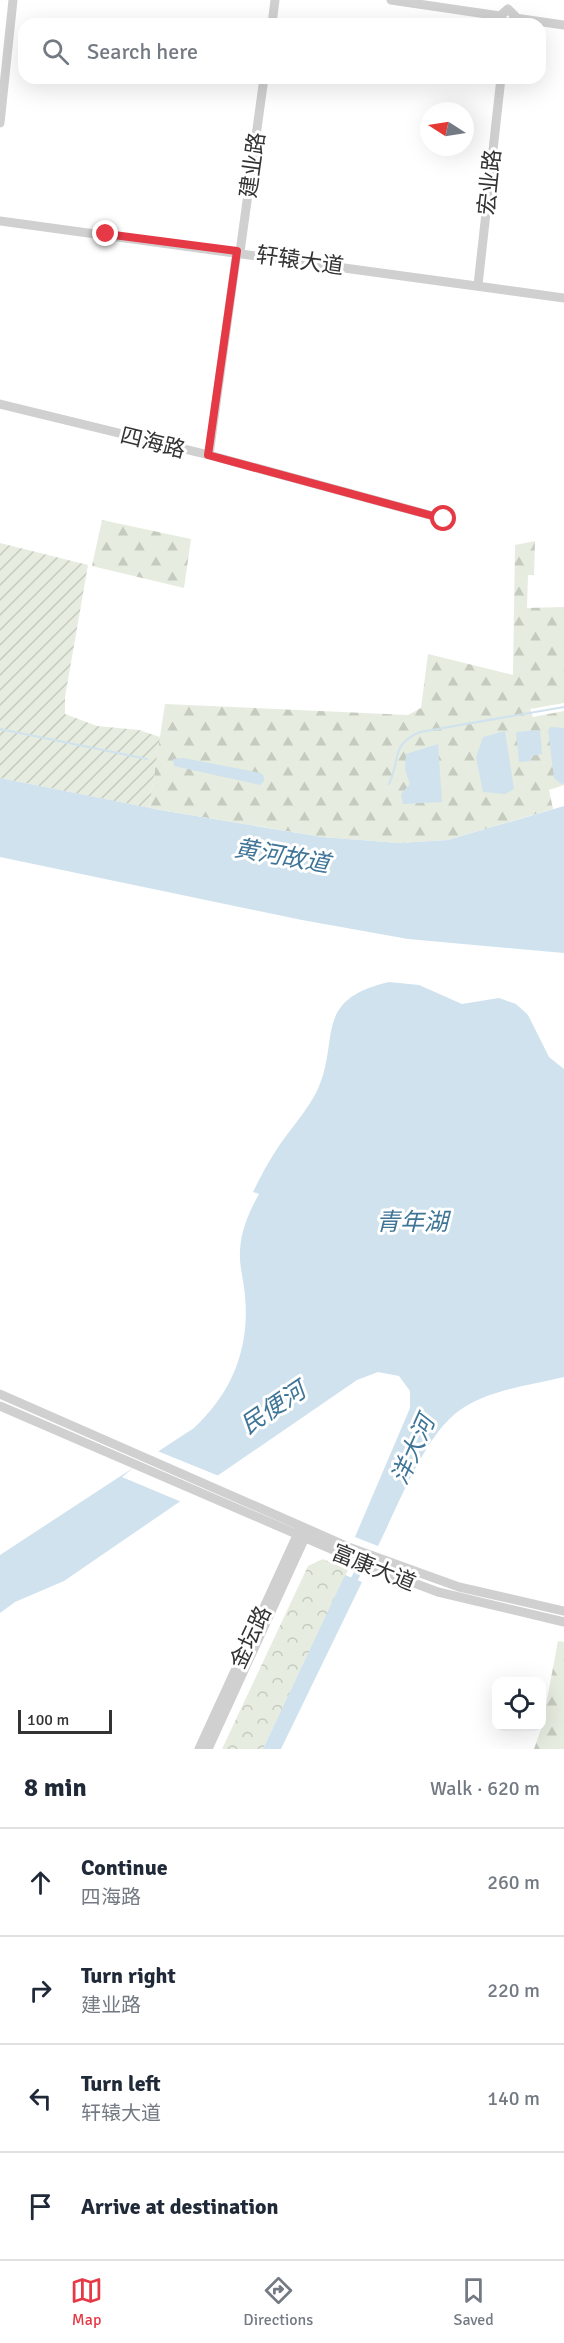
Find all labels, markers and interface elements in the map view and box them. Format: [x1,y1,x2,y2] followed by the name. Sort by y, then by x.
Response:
[18,18,546,84] search box
[39,35,72,68] icon: search
[87,38,198,65] text: Search here
[420,102,474,156] north arrow
[235,131,270,200] street label: 建业路
[473,148,506,216] street label: 宏业路
[92,220,118,246] route end
[254,241,345,280] street label: 轩辕大道
[118,421,188,464] street label: 四海路
[430,505,456,531] route start
[232,833,335,880] water label: 黄河故道
[376,1207,452,1237] water label: 青年湖
[235,1373,315,1441] water label: 民便河
[385,1407,443,1489] water label: 洋大河
[328,1538,420,1596] street label: 富康大道
[224,1602,277,1673] street label: 金坛路
[492,1677,546,1731] map controls
[492,1677,546,1731] button: locate
[18,1707,112,1734] scale bar
[27,1710,69,1730] text: 100 m
[24,1772,87,1804] text: 8 min
[430,1776,540,1801] text: Walk · 620 m
[81,1854,168,1881] text: Continue
[24,1866,57,1899] icon: ahead
[487,1870,540,1895] text: 260 m
[81,1885,141,1910] text: 四海路
[81,1962,176,1989] text: Turn right
[24,1974,57,2007] icon: right
[487,1978,540,2003] text: 220 m
[81,1993,141,2018] text: 建业路
[81,2070,161,2097] text: Turn left
[24,2082,57,2115] icon: left
[487,2086,540,2111] text: 140 m
[81,2101,161,2126] text: 轩辕大道
[24,2190,57,2223] icon: arrive
[81,2193,278,2220] text: Arrive at destination
[70,2274,103,2330] tab: Map
[243,2274,313,2330] tab: Directions
[454,2274,494,2330] tab: Saved

